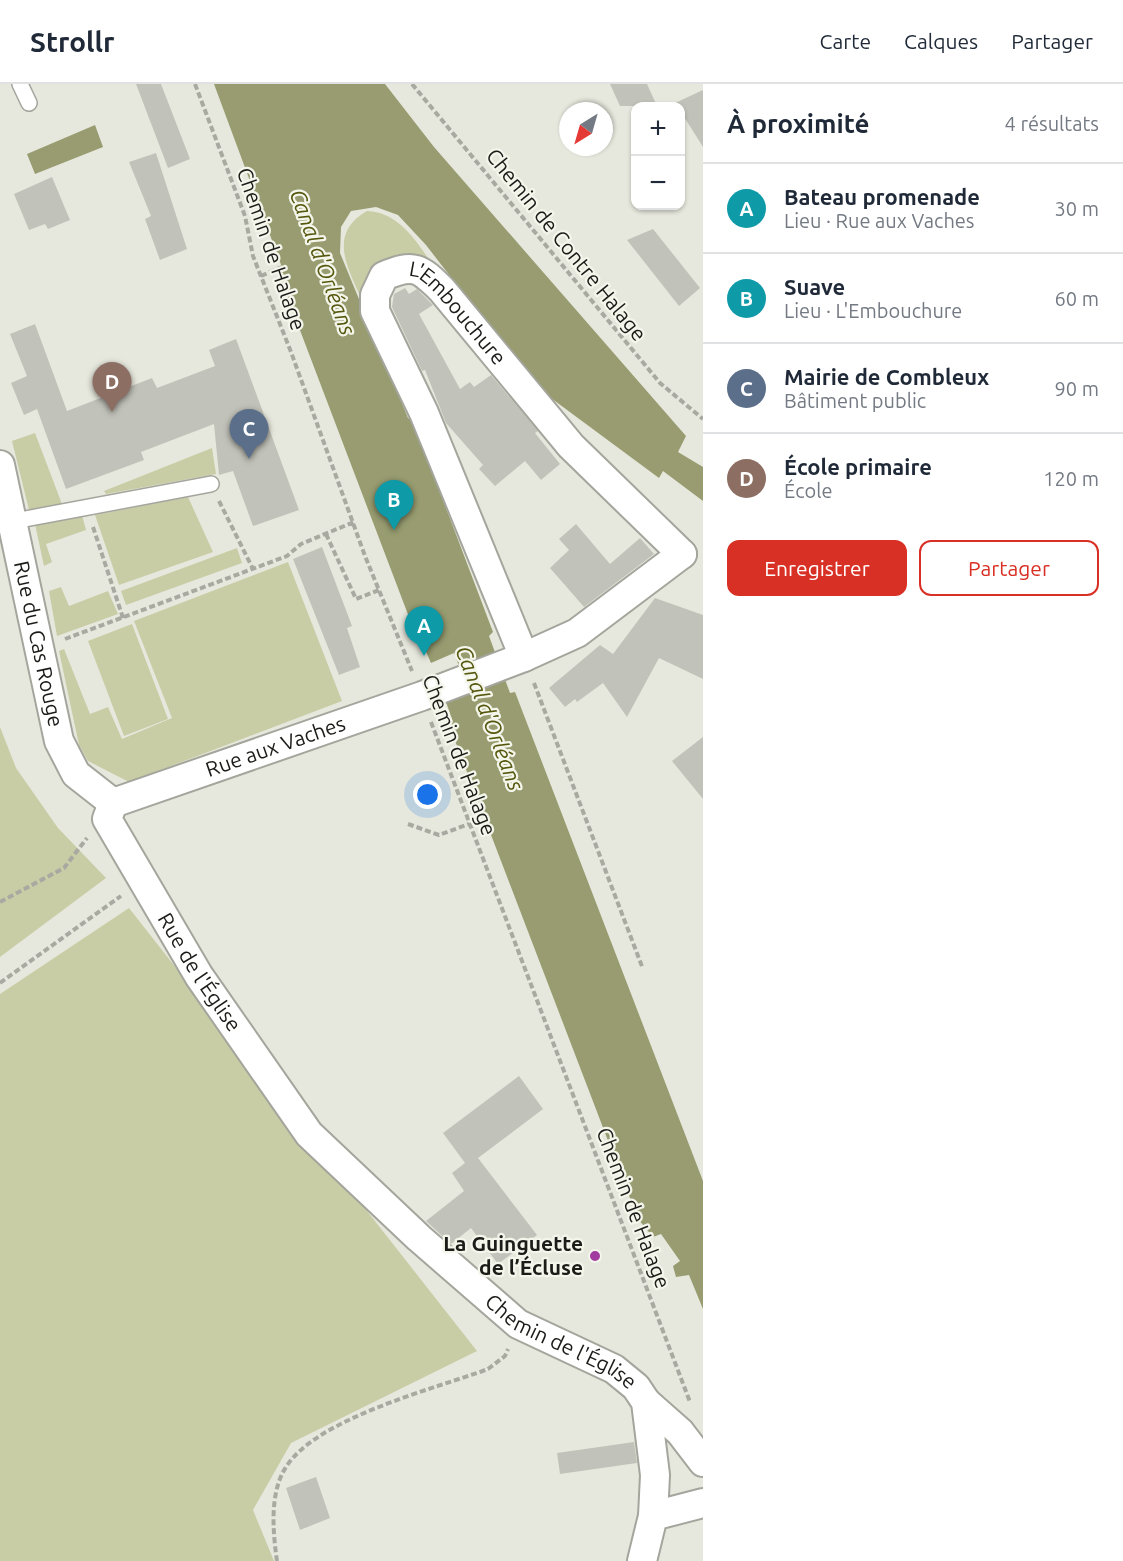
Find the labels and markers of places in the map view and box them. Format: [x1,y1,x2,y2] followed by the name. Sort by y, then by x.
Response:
[92,362,132,412] pin: D
[230,410,268,459] pin: C
[374,480,414,530] pin: B
[404,606,444,656] pin: A
[443,1231,583,1279] place label: La Guinguette de l’Écluse
[588,1249,602,1263] marker: La Guinguette de l’Écluse

